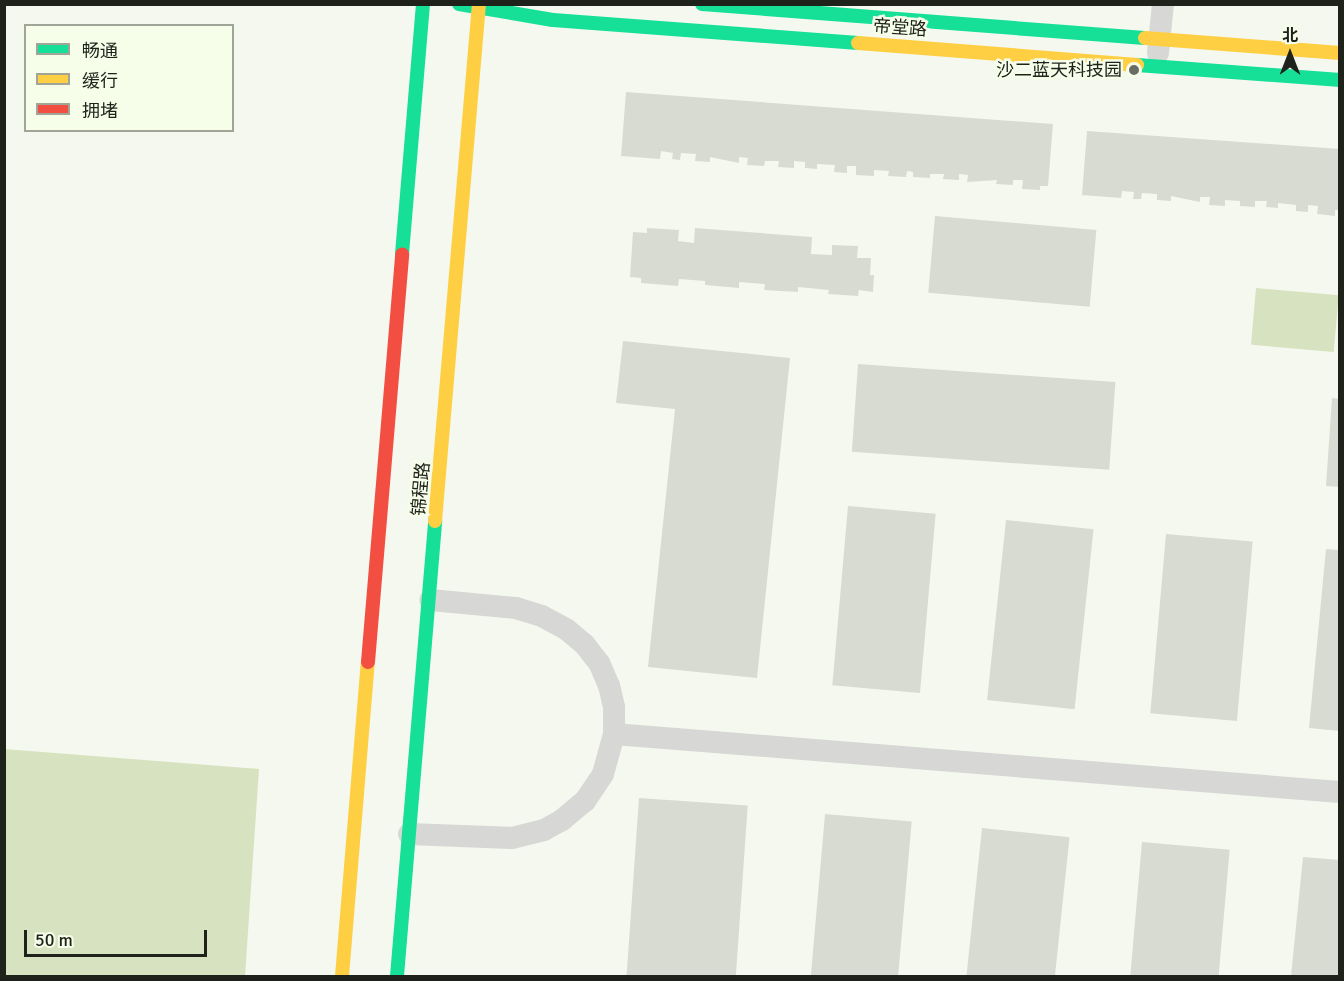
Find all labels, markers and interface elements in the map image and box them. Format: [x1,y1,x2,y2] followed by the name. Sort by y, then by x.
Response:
[872,15,928,41] street label: 帝堂路
[24,24,234,132] legend
[1260,24,1320,84] north arrow
[1282,26,1298,46] text: 北
[82,40,118,62] text: 畅通
[996,59,1122,81] place label: 沙二蓝天科技园
[1127,63,1141,77] marker: 沙二蓝天科技园
[82,70,118,92] text: 缓行
[82,100,118,122] text: 拥堵
[408,461,434,517] street label: 锦程路
[27,918,210,956] scale bar
[35,929,73,951] text: 50 m

